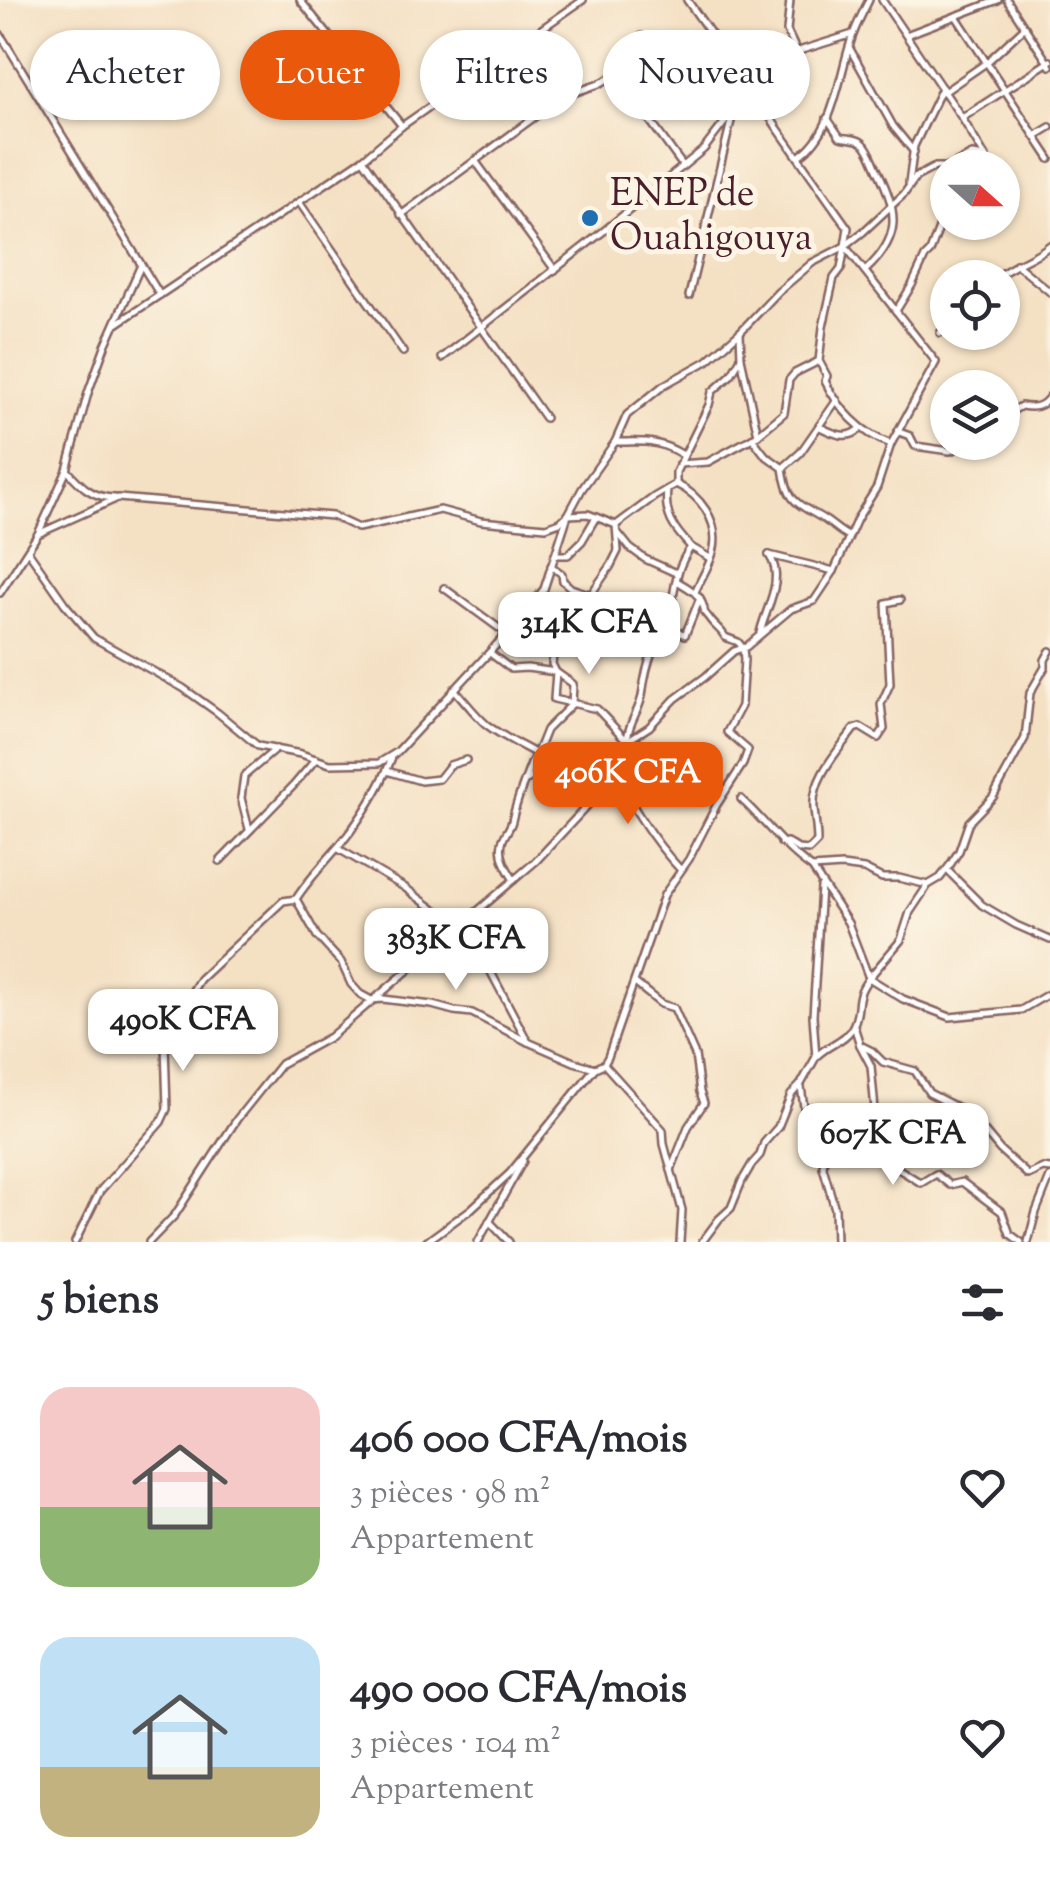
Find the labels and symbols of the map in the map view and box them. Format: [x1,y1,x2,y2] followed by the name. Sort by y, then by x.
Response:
[930,150,1020,240] north arrow
[610,169,812,267] place label: ENEP de Ouahigouya
[579,207,601,229] marker: ENEP de Ouahigouya
[486,592,692,677] pin: 314K CFA
[525,742,731,827] pin: 406K CFA
[353,908,559,993] pin: 383K CFA
[80,989,286,1074] pin: 490K CFA
[790,1103,996,1188] pin: 607K CFA

